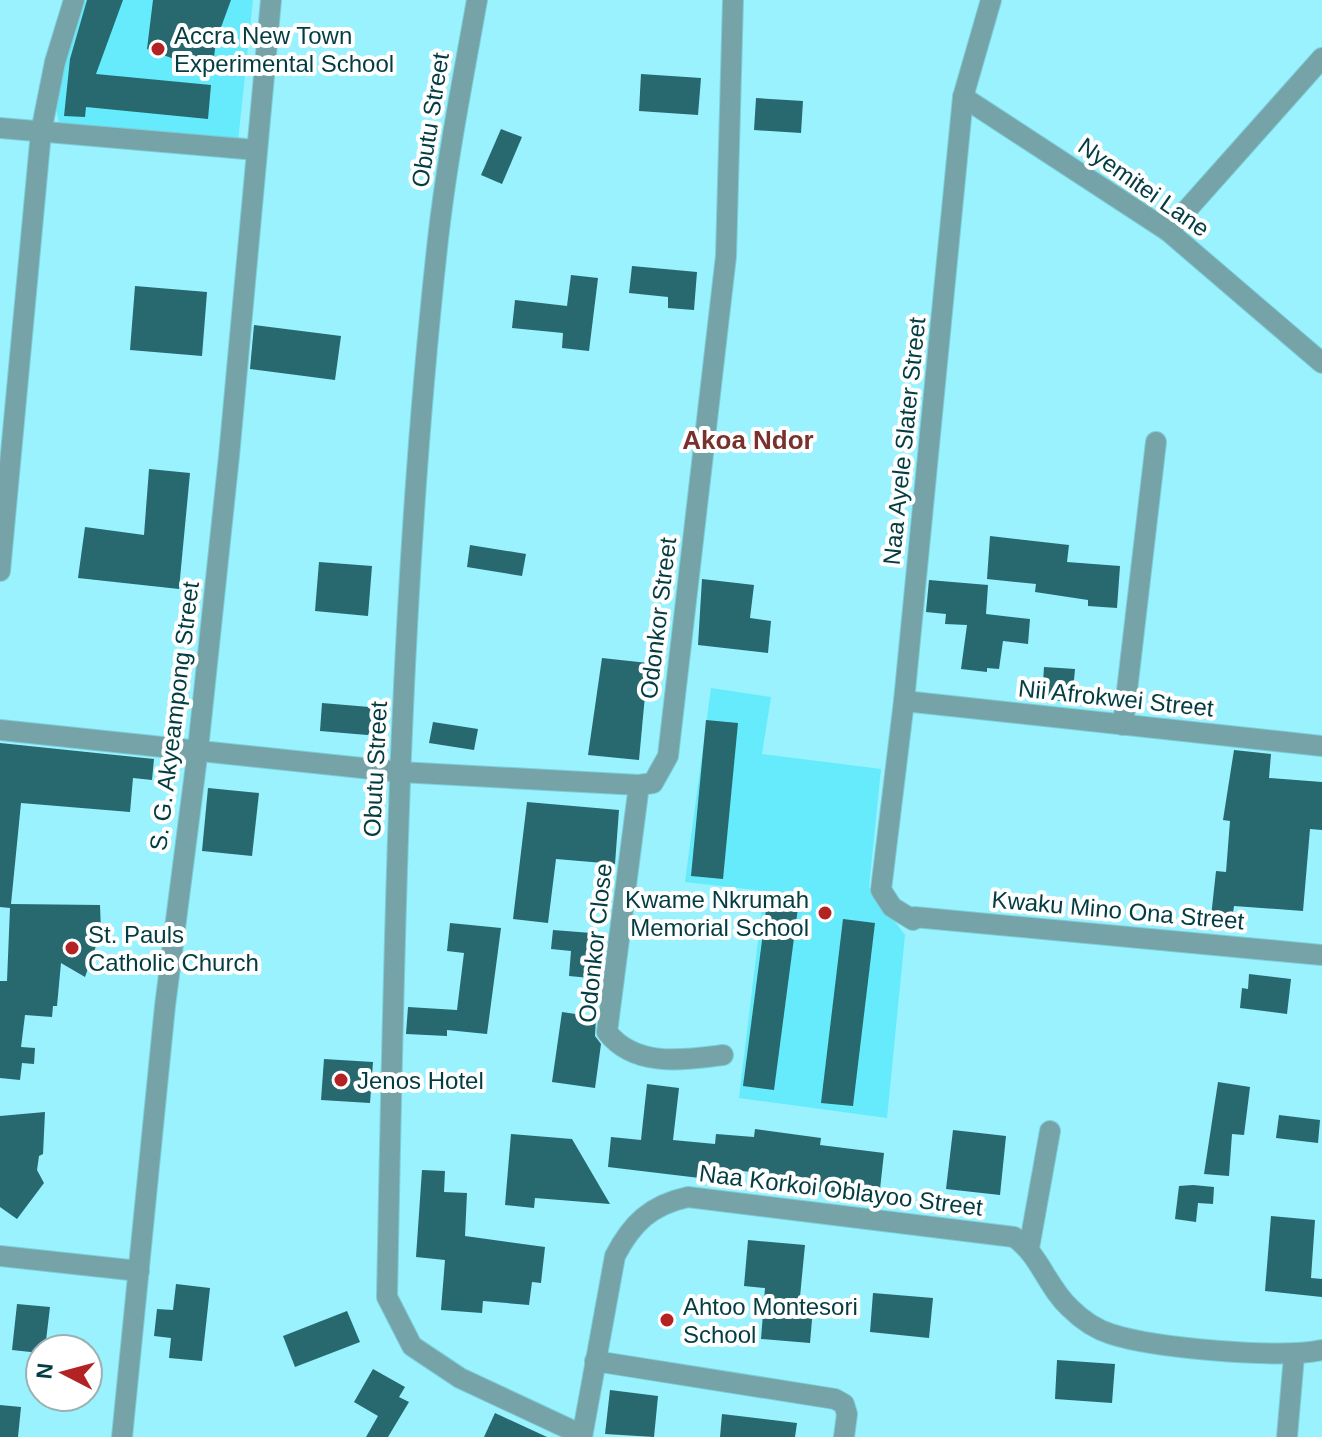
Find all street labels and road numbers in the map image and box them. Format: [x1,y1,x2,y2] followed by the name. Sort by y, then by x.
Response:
[406,50,454,189] street label: Obutu Street
[1073,132,1215,242] street label: Nyemitei Lane
[878,315,930,566] street label: Naa Ayele Slater Street
[635,535,681,700] street label: Odonkor Street
[144,580,204,852] street label: S. G. Akyeampong Street
[1017,674,1215,722] street label: Nii Afrokwei Street
[358,700,392,838] street label: Obutu Street
[573,862,617,1024] street label: Odonkor Close
[991,886,1246,935] street label: Kwaku Mino Ona Street
[698,1159,985,1221] street label: Naa Korkoi Oblayoo Street

